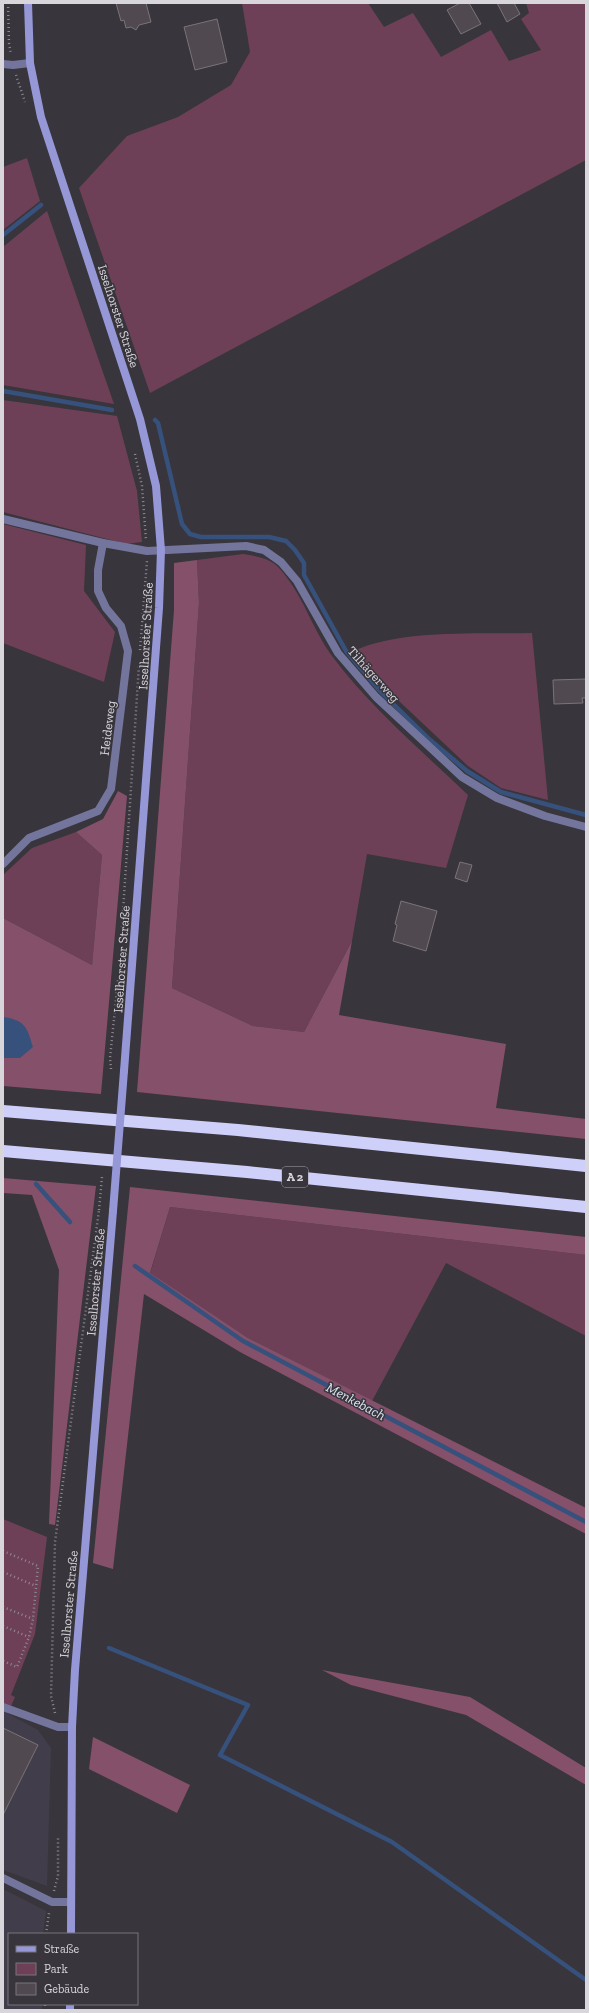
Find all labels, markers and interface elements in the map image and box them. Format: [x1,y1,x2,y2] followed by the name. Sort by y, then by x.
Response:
[95,263,142,370] street label: Isselhorster Straße
[135,582,156,690] street label: Isselhorster Straße
[344,643,403,706] street label: Tilhägerweg
[97,700,118,756] street label: Heideweg
[110,905,133,1013] street label: Isselhorster Straße
[282,1167,308,1187] road number: A 2
[83,1228,108,1336] street label: Isselhorster Straße
[323,1379,388,1424] water label: Menkebach
[56,1550,81,1658] street label: Isselhorster Straße
[8,1933,138,2005] legend
[44,1942,80,1956] text: Straße
[44,1962,69,1976] text: Park
[44,1982,89,1996] text: Gebäude

